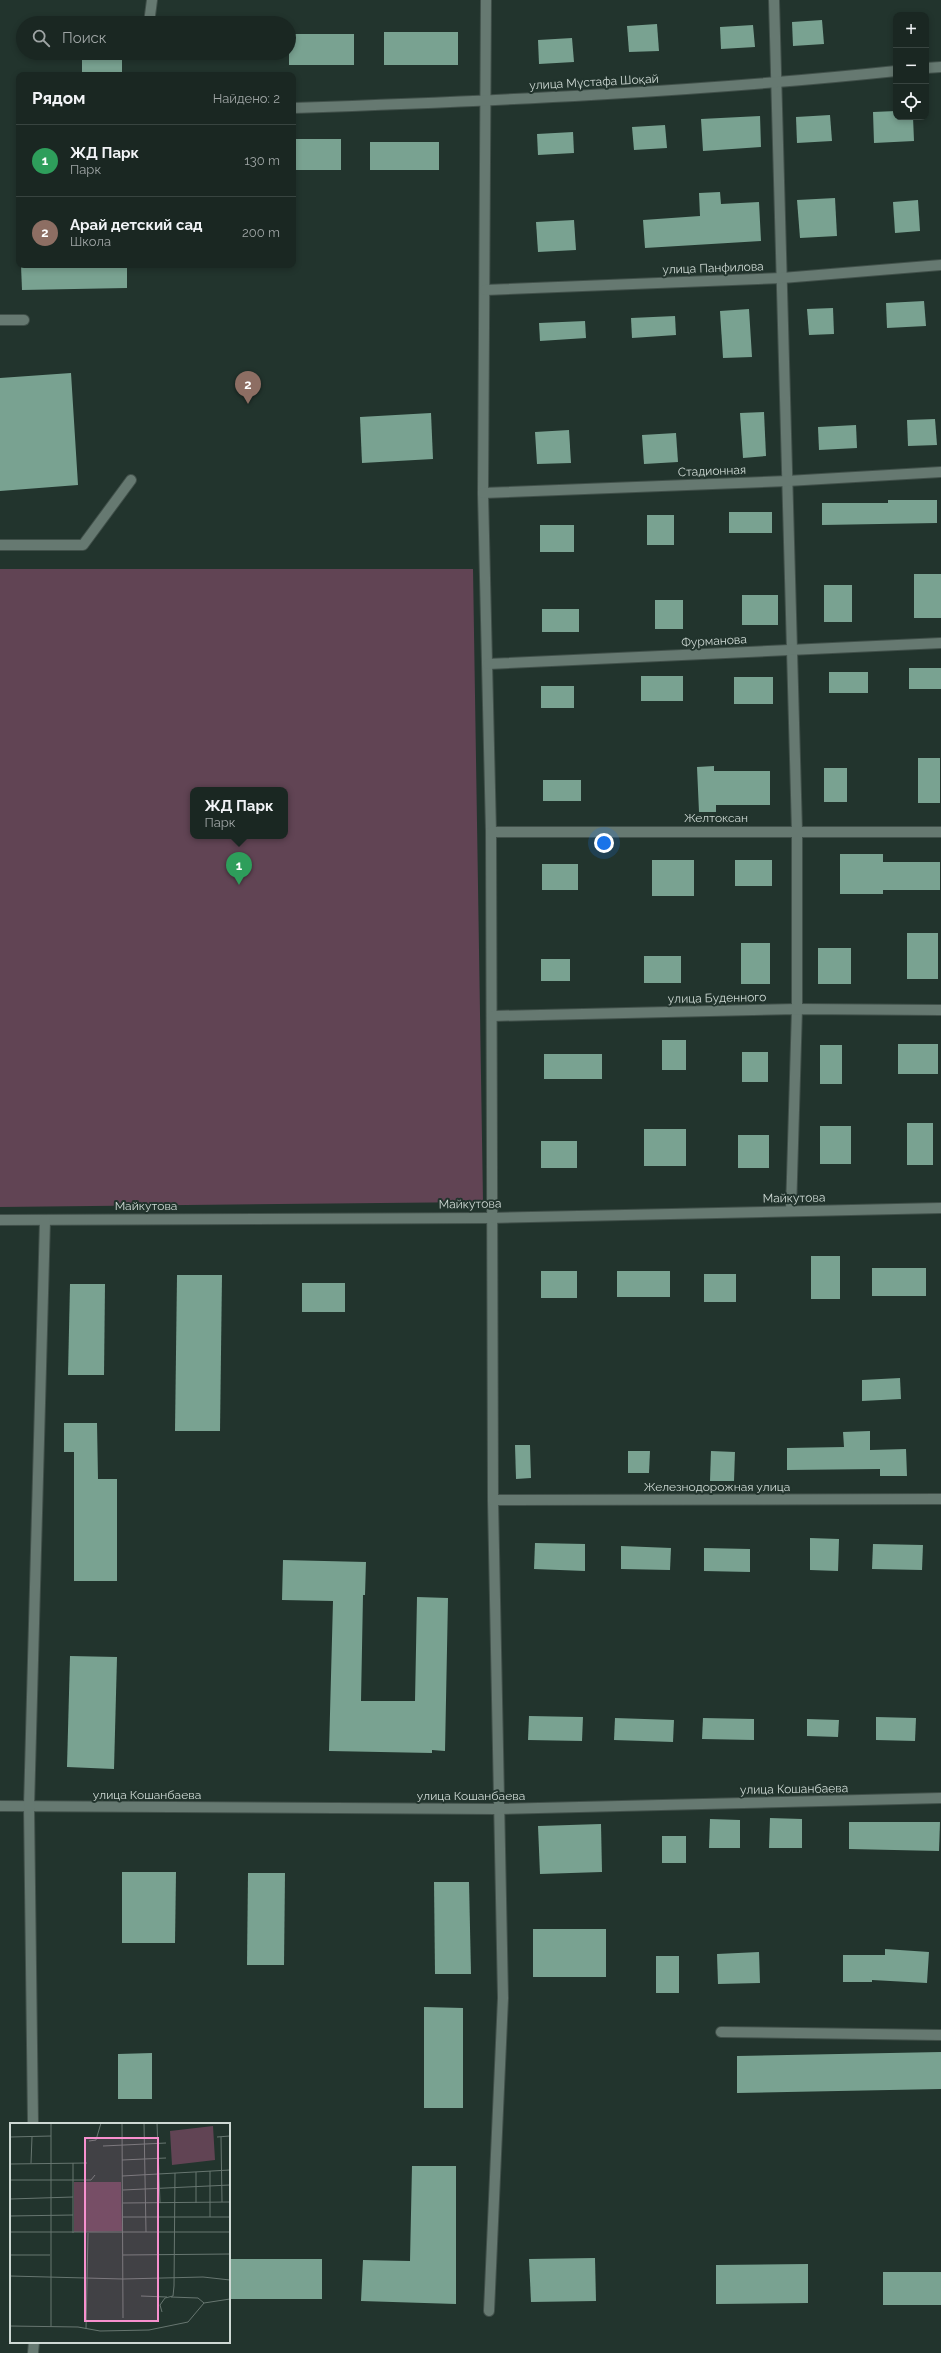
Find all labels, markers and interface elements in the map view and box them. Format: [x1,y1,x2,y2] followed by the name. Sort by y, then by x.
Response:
[893,12,929,120] map controls
[893,12,929,48] button: +
[16,16,296,60] search box
[30,27,52,49] icon: search
[62,29,107,47] text: Поиск
[893,48,929,84] button: −
[529,72,659,92] street label: улица Мұстафа Шоқай
[893,84,929,120] button: locate
[32,88,85,108] text: Рядом
[213,91,280,106] text: Найдено: 2
[70,144,139,162] text: ЖД Парк
[42,153,48,168] text: 1
[244,153,280,168] text: 130 m
[70,162,101,177] text: Парк
[70,216,202,234] text: Арай детский сад
[41,225,49,240] text: 2
[242,225,280,240] text: 200 m
[70,234,111,249] text: Школа
[662,259,764,277] street label: улица Панфилова
[235,371,261,404] pin: 2
[678,463,746,479] street label: Стадионная
[681,632,747,650] street label: Фурманова
[190,787,288,839] popup
[204,797,274,815] text: ЖД Парк
[684,811,748,825] street label: Желтоксан
[204,815,236,830] text: Парк
[594,833,614,853] your location
[226,852,252,885] pin: 1
[668,990,766,1006] street label: улица Буденного
[763,1190,825,1206] street label: Майкутова
[439,1196,501,1212] street label: Майкутова
[115,1199,177,1213] street label: Майкутова
[644,1480,790,1494] street label: Железнодорожная улица
[740,1781,848,1797] street label: улица Кошанбаева
[93,1788,201,1802] street label: улица Кошанбаева
[417,1789,525,1803] street label: улица Кошанбаева
[10,2123,230,2343] inset map

